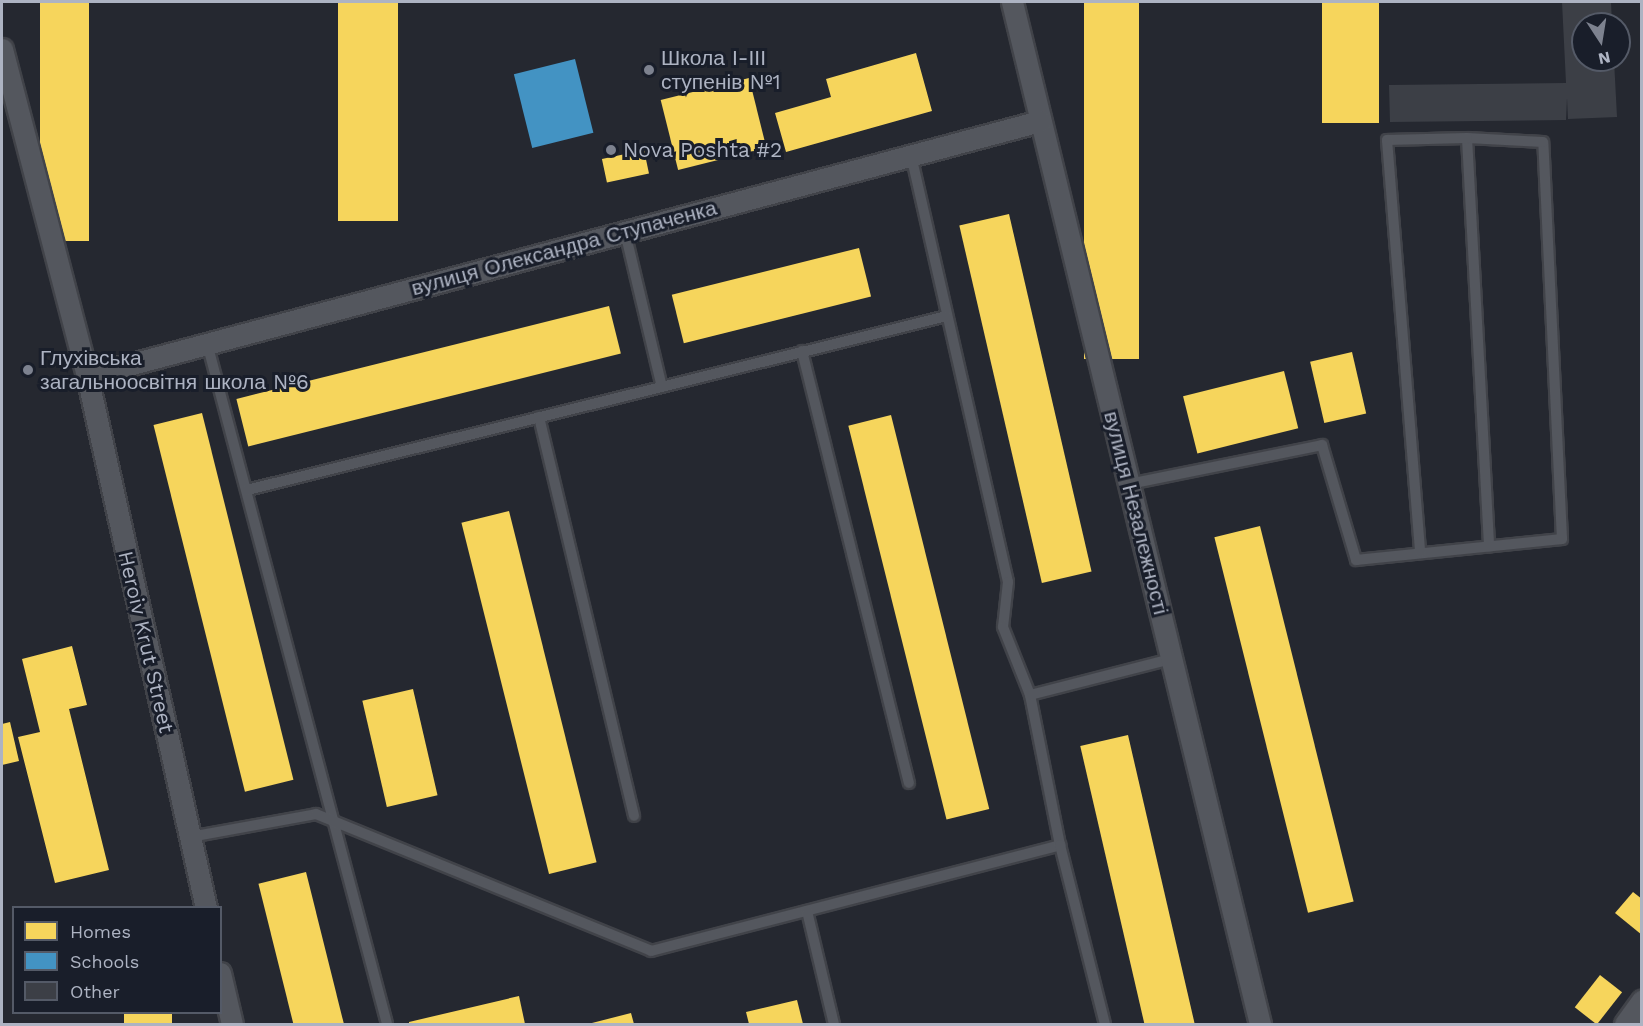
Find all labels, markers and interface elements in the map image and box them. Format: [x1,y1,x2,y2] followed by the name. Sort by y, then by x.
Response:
[1571,12,1631,72] north arrow
[661,45,781,95] place label: Школа І-ІІІ ступенів №1
[1597,48,1612,69] text: N
[642,63,656,77] marker: Школа І-ІІІ ступенів №1
[623,137,783,163] place label: Nova Poshta #2
[604,143,618,157] marker: Nova Poshta #2
[409,195,719,301] street label: вулиця Олександра Ступаченка
[40,345,309,395] place label: Глухівська загальноосвітня школа №6
[21,363,35,377] marker: Глухівська загальноосвітня школа №6
[1099,409,1173,617] street label: вулиця Незалежності
[113,548,179,736] street label: Heroiv Krut Street
[12,906,222,1014] legend
[70,921,131,942] text: Homes
[70,951,139,972] text: Schools
[70,981,120,1002] text: Other

